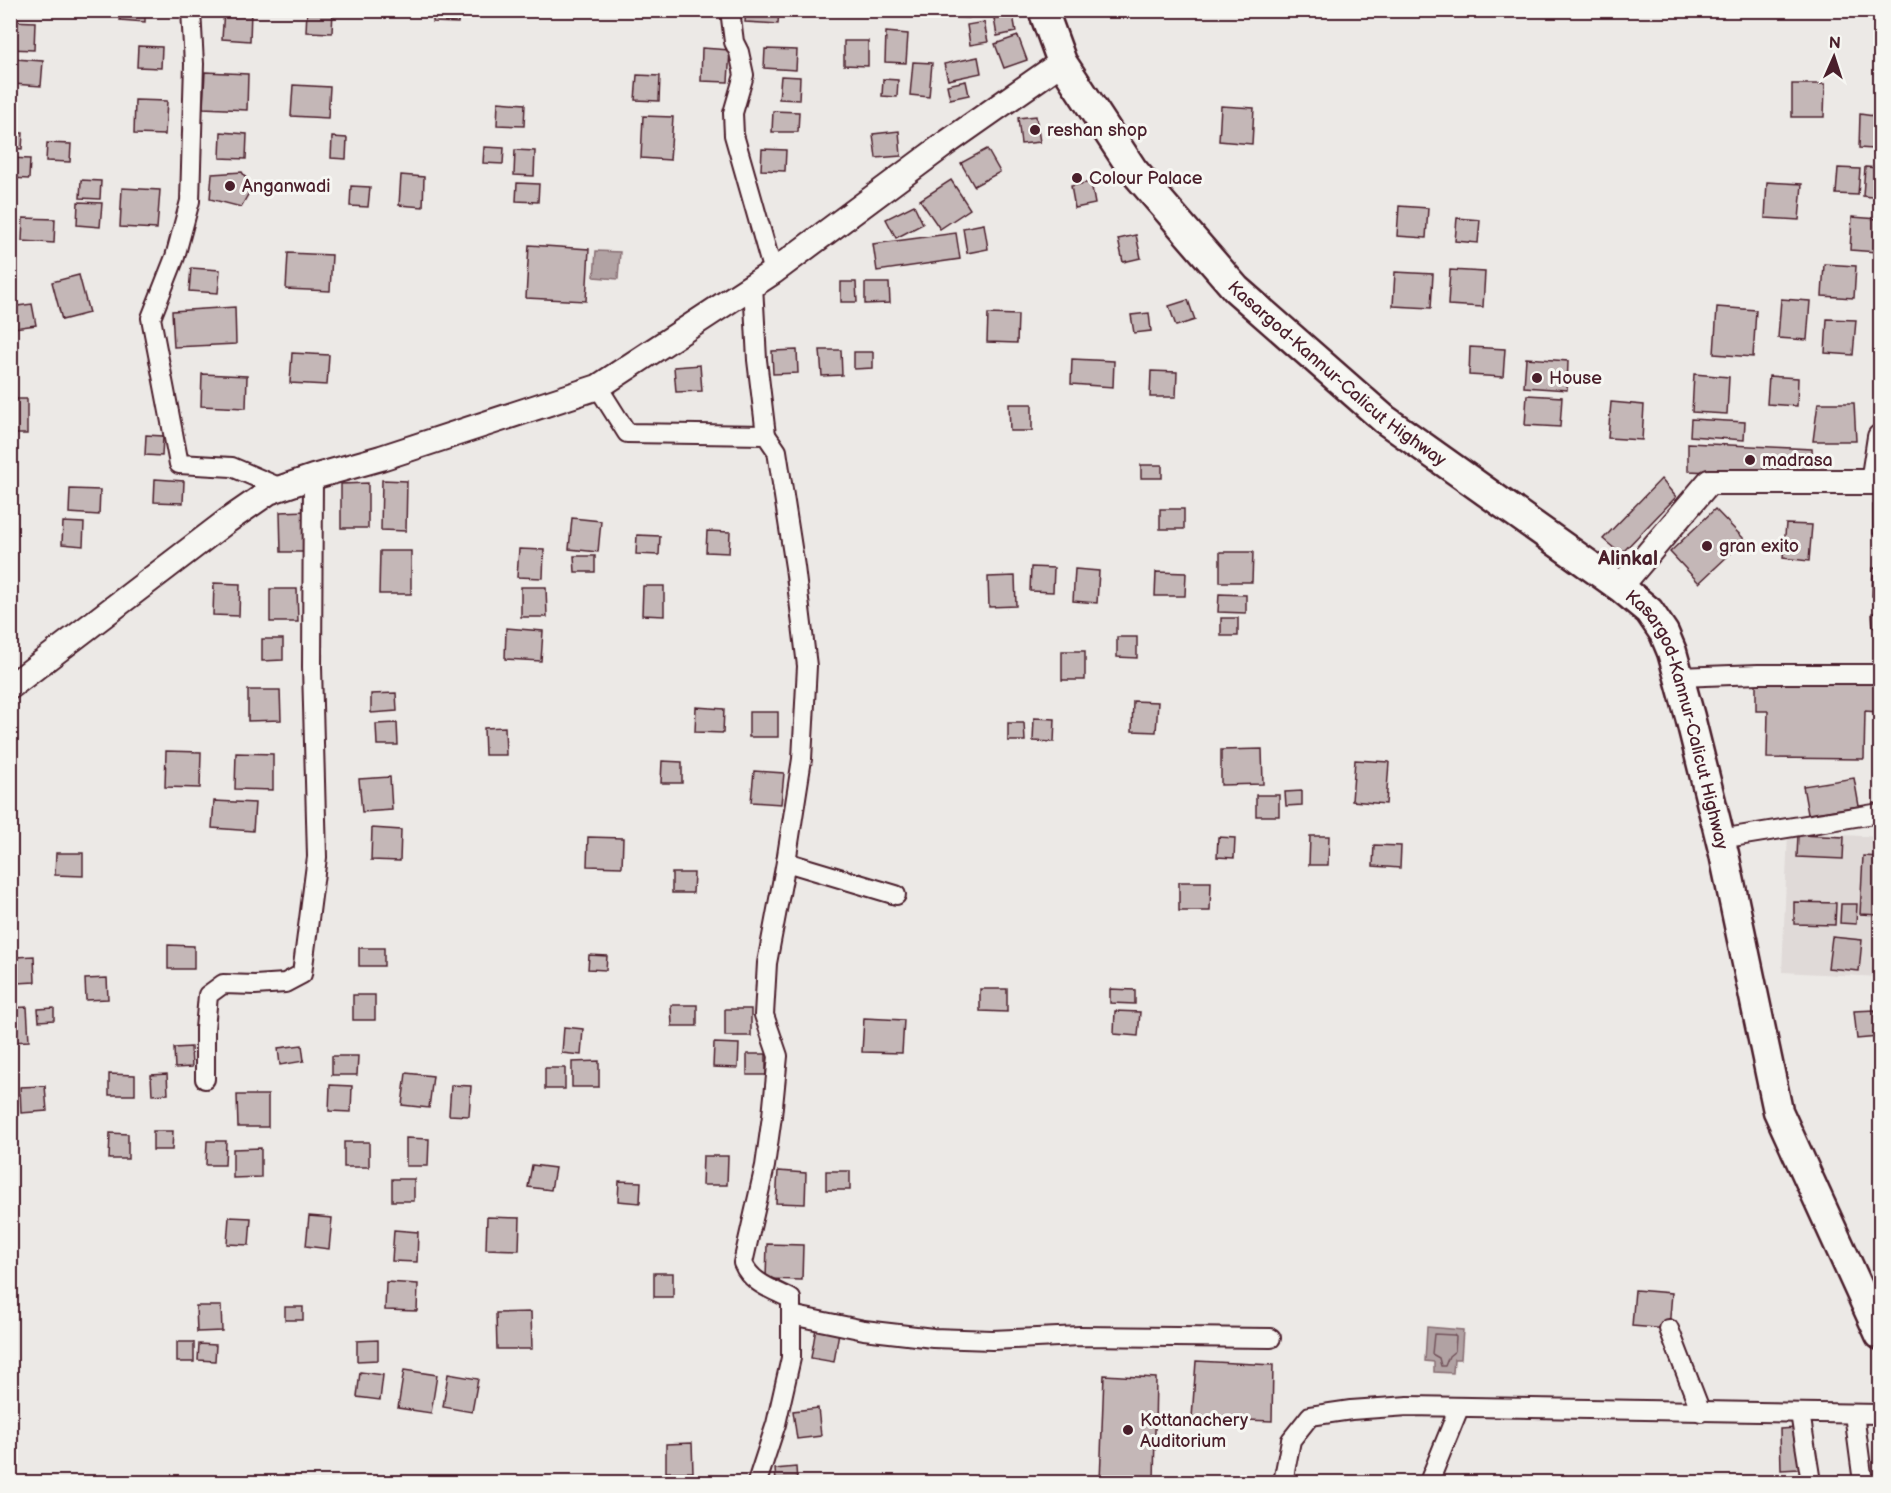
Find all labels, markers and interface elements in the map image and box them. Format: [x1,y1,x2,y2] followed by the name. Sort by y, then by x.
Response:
[1804,27,1864,87] north arrow
[1828,34,1841,53] text: N
[1047,120,1147,141] place label: reshan shop
[1028,123,1042,137] marker: reshan shop
[1089,168,1203,189] place label: Colour Palace
[1070,171,1084,185] marker: Colour Palace
[242,176,330,197] place label: Anganwadi
[223,179,237,193] marker: Anganwadi
[1223,277,1451,471] street label: Kasargod-Kannur-Calicut Highway
[1549,368,1602,389] place label: House
[1530,371,1544,385] marker: House
[1762,450,1833,471] place label: madrasa
[1743,453,1757,467] marker: madrasa
[1719,536,1799,557] place label: gran exito
[1700,539,1714,553] marker: gran exito
[1597,547,1658,571] district label: Alinkal
[1621,585,1733,852] street label: Kasargod-Kannur-Calicut Highway
[1140,1410,1249,1452] place label: Kottanachery Auditorium
[1121,1423,1135,1437] marker: Kottanachery Auditorium

